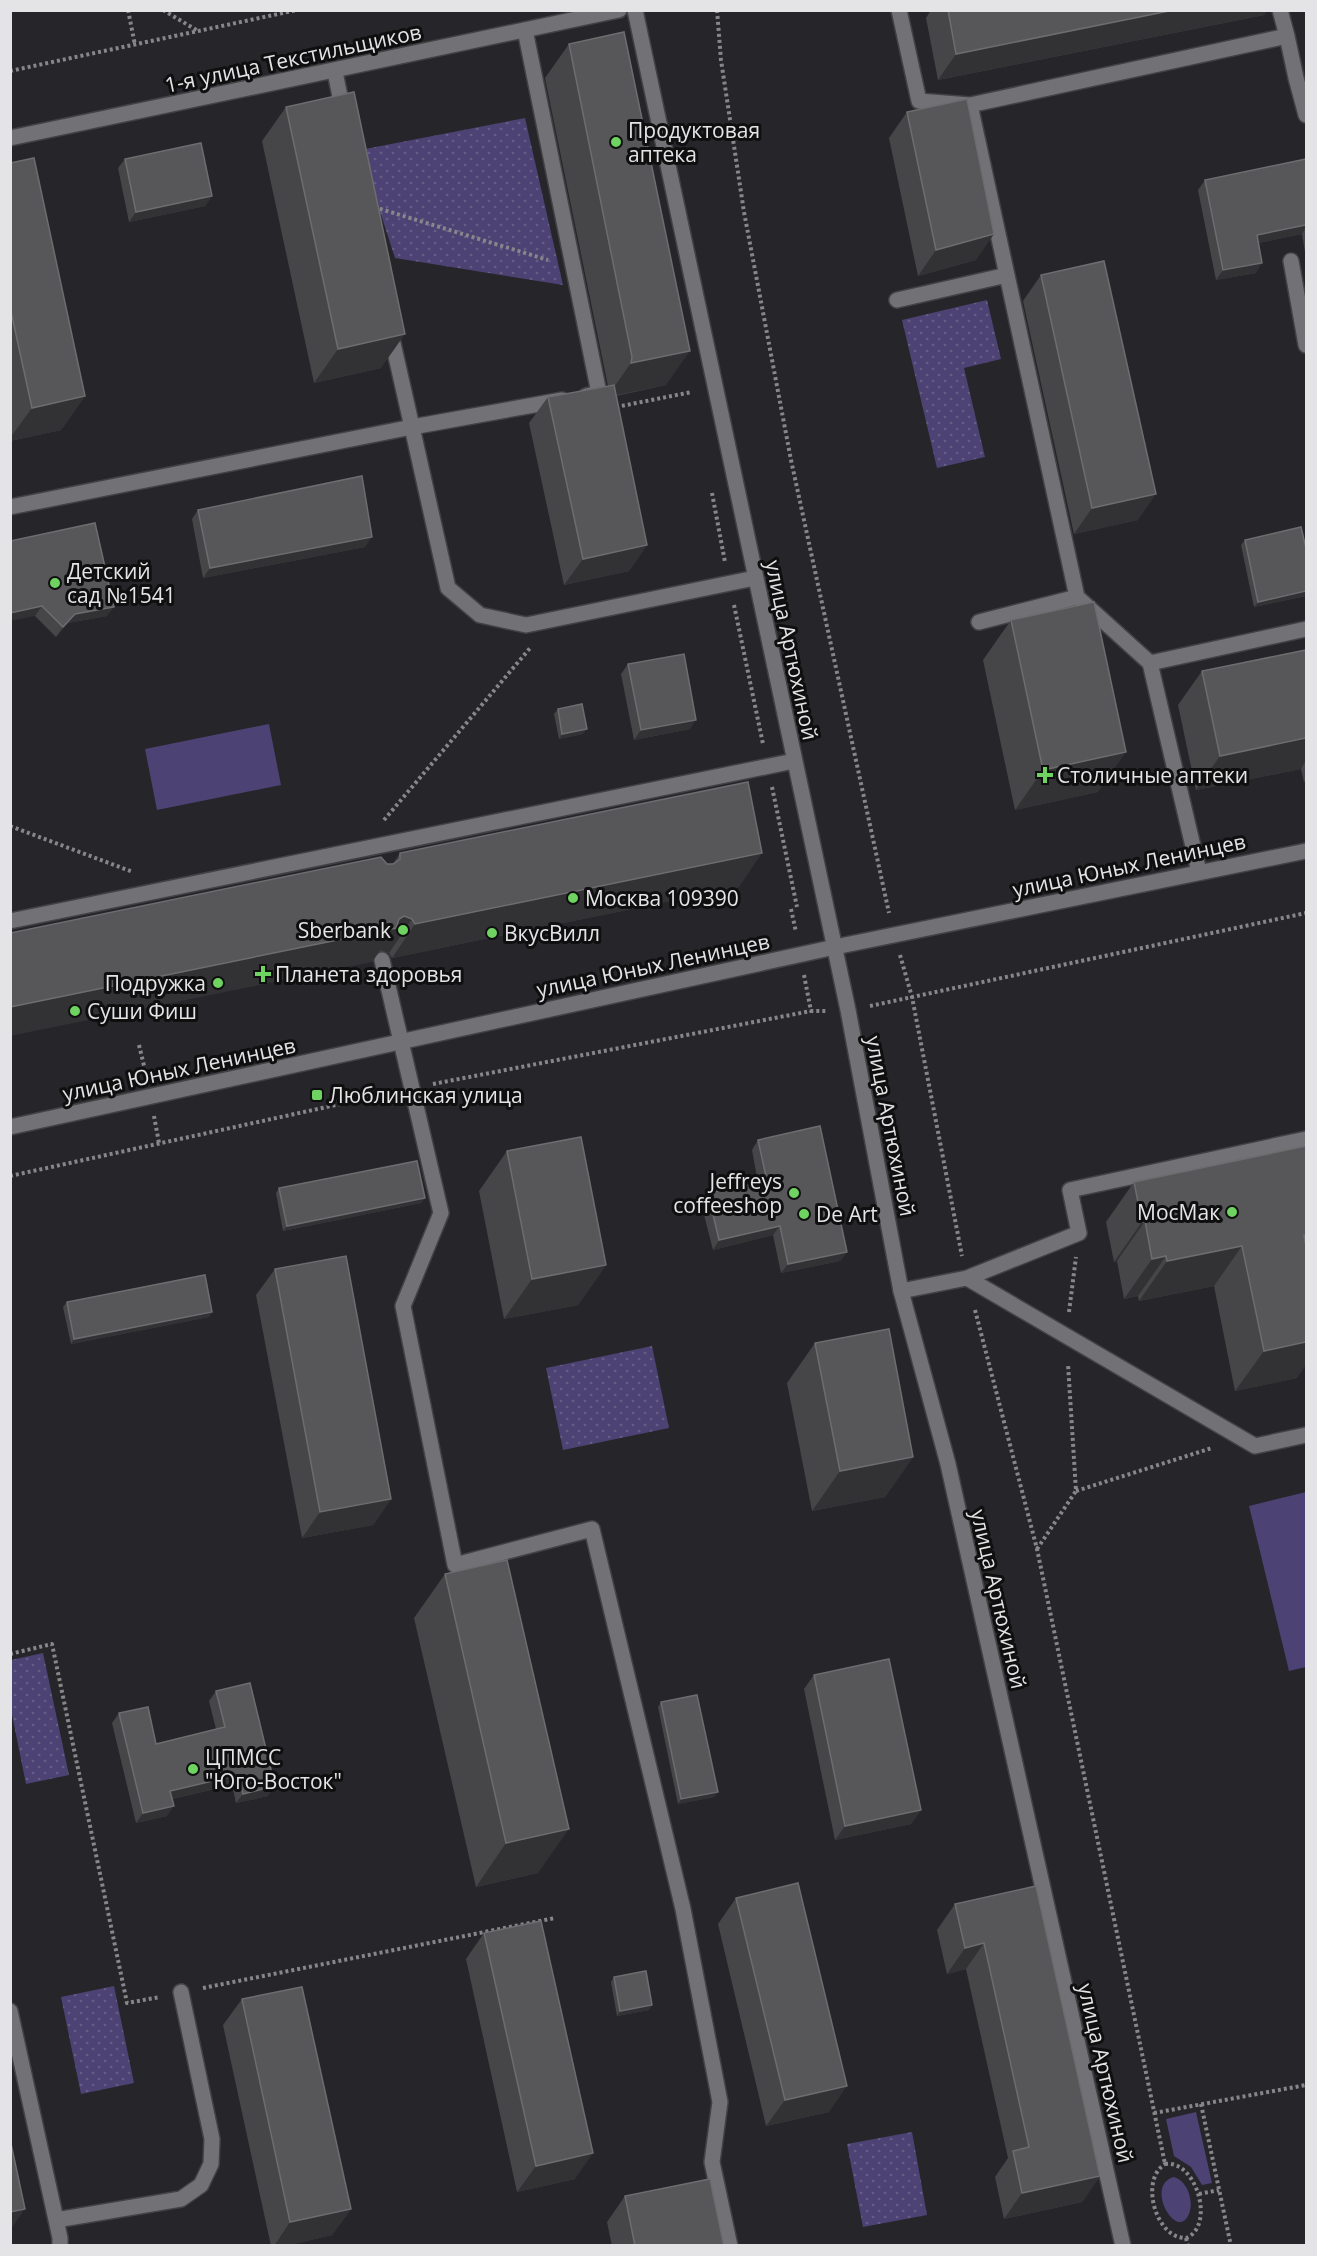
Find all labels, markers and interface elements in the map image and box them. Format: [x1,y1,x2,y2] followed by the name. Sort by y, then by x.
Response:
[162,17,424,99] street label: 1-я улица Текстильщиков
[628,116,760,168] place label: Продуктовая аптека
[609,135,623,149] marker: Продуктовая аптека
[67,557,176,609] place label: Детский сад №1541
[759,557,825,743] street label: улица Артюхиной
[48,576,62,590] marker: Детский сад №1541
[1057,761,1248,789] place label: Столичные аптеки
[1038,768,1052,782] marker: Столичные аптеки
[1010,827,1248,903] street label: улица Юных Ленинцев
[585,884,739,912] place label: Москва 109390
[566,891,580,905] marker: Москва 109390
[298,916,391,944] place label: Sberbank
[504,919,600,947] place label: ВкусВилл
[396,923,410,937] marker: Sberbank
[485,926,499,940] marker: ВкусВилл
[534,927,772,1003] street label: улица Юных Ленинцев
[275,960,462,988] place label: Планета здоровья
[256,967,270,981] marker: Планета здоровья
[105,969,206,997] place label: Подружка
[211,976,225,990] marker: Подружка
[87,997,197,1025] place label: Суши Фиш
[68,1004,82,1018] marker: Суши Фиш
[60,1031,298,1107] street label: улица Юных Ленинцев
[860,1033,922,1219] street label: улица Артюхиной
[329,1081,523,1109] place label: Люблинская улица
[310,1088,324,1102] marker: Люблинская улица
[673,1167,782,1219] place label: Jeffreys coffeeshop
[787,1186,801,1200] marker: Jeffreys coffeeshop
[1137,1198,1220,1226] place label: МосМак
[816,1200,878,1228] place label: De Art
[1225,1205,1239,1219] marker: МосМак
[797,1207,811,1221] marker: De Art
[965,1507,1033,1691] street label: улица Артюхиной
[205,1743,342,1795] place label: ЦПМСС "Юго-Восток"
[186,1762,200,1776] marker: ЦПМСС "Юго-Восток"
[1072,1981,1140,2165] street label: улица Артюхиной

